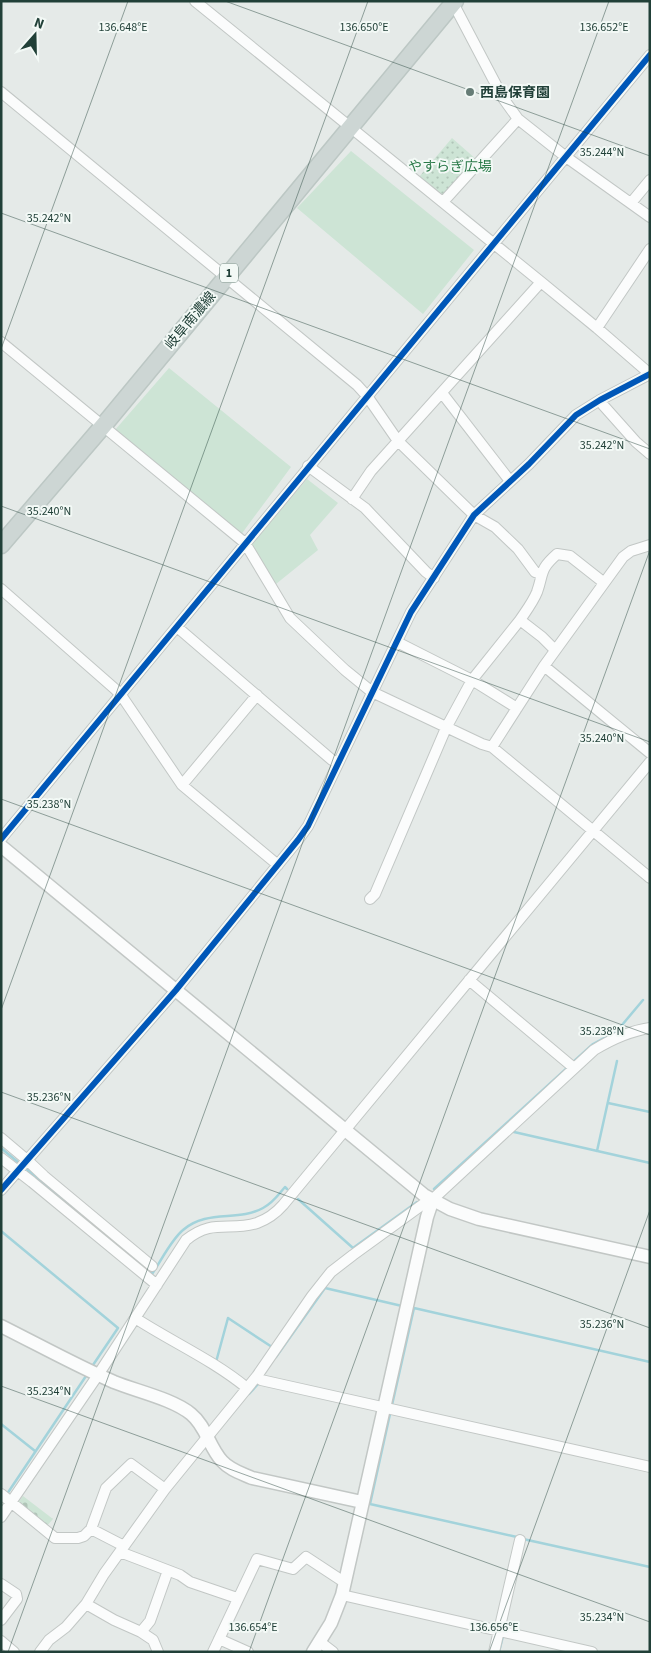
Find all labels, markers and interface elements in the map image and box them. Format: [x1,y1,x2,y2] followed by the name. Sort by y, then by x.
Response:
[10,10,60,60] north arrow
[31,13,47,35] text: N
[98,19,148,36] text: 136.648°E
[339,19,389,36] text: 136.650°E
[579,19,629,36] text: 136.652°E
[480,83,550,103] place label: 西島保育園
[464,86,476,98] marker: 西島保育園
[580,144,624,161] text: 35.244°N
[408,157,492,177] park label: やすらぎ広場
[27,210,71,227] text: 35.242°N
[220,264,238,282] road number: 1
[161,287,221,354] street label: 岐阜南濃線
[580,437,624,454] text: 35.242°N
[27,503,71,520] text: 35.240°N
[580,730,624,747] text: 35.240°N
[27,796,71,813] text: 35.238°N
[580,1023,624,1040] text: 35.238°N
[27,1089,71,1106] text: 35.236°N
[580,1316,624,1333] text: 35.236°N
[27,1383,71,1400] text: 35.234°N
[580,1609,624,1626] text: 35.234°N
[228,1619,278,1636] text: 136.654°E
[469,1619,519,1636] text: 136.656°E

